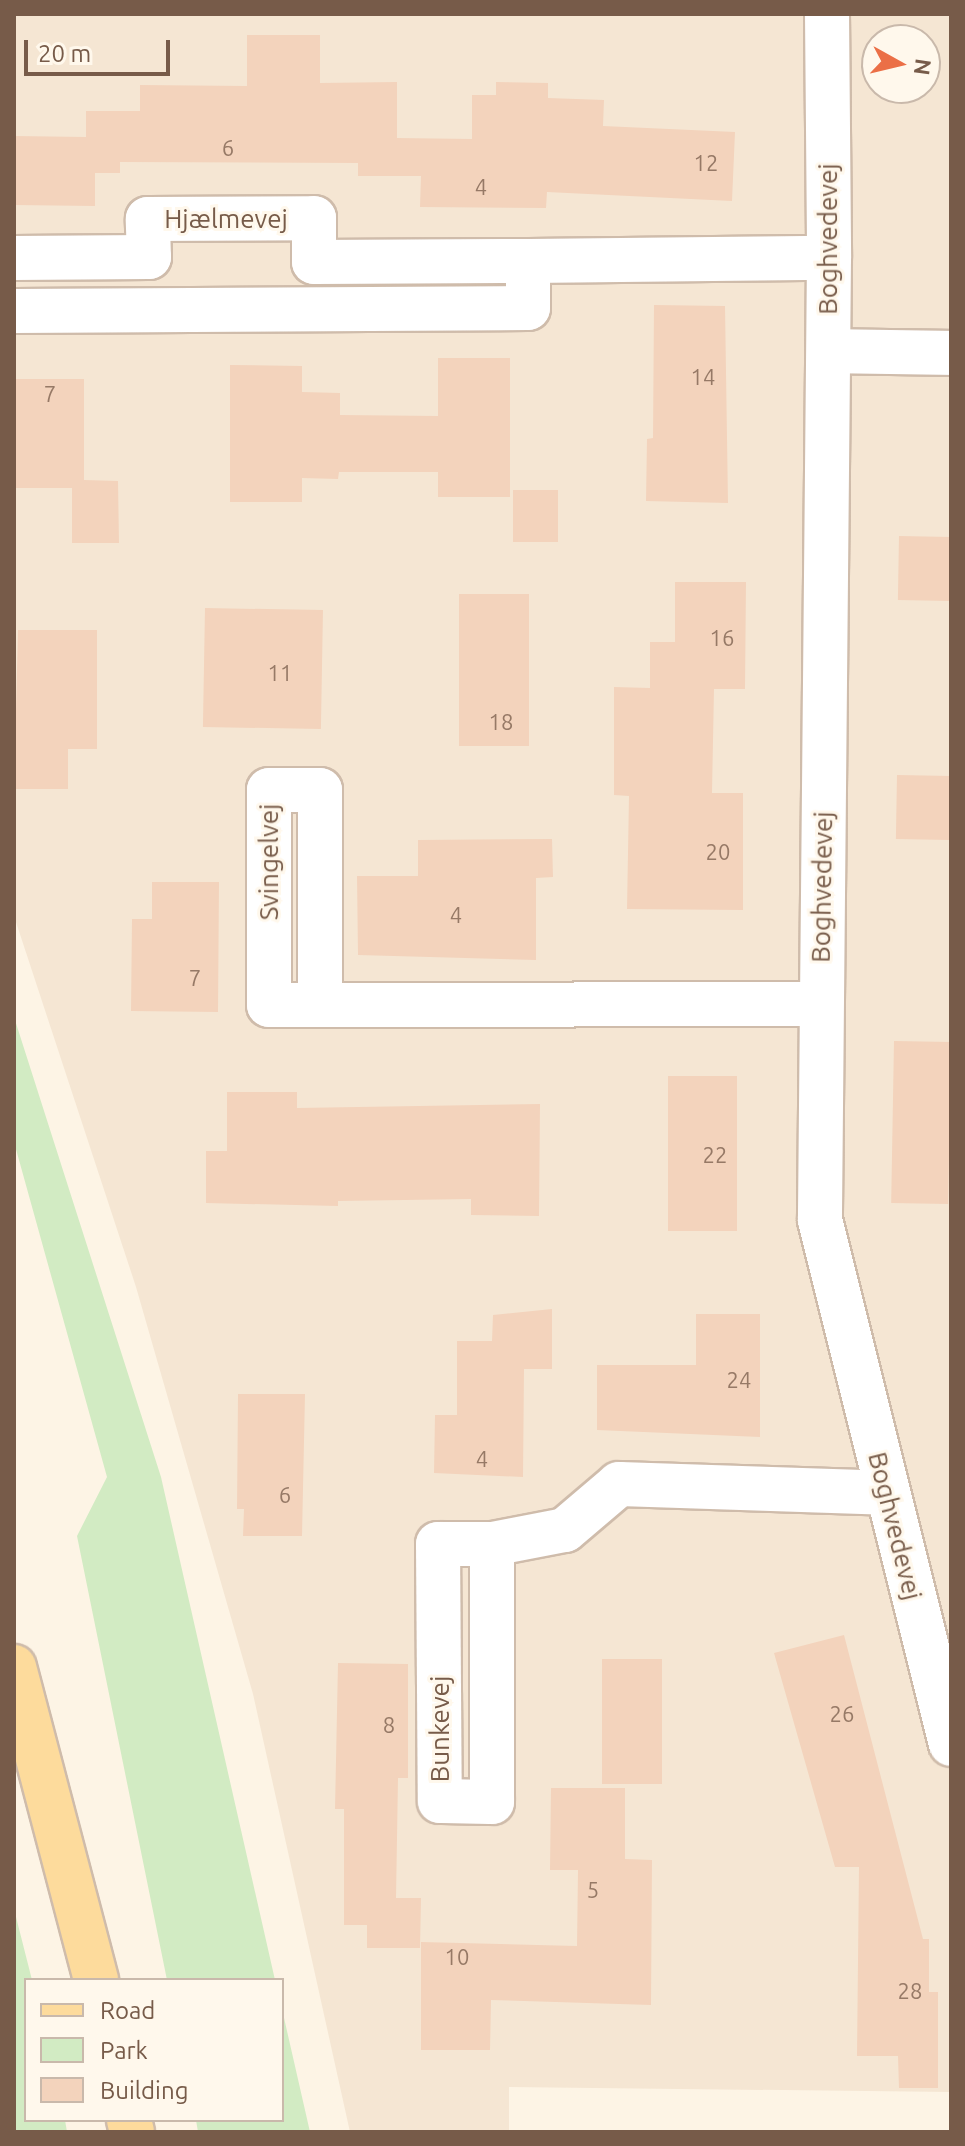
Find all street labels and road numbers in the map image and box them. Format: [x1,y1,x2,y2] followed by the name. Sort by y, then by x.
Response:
[812,163,844,315] street label: Boghvedevej
[164,203,288,235] street label: Hjælmevej
[253,804,285,920] street label: Svingelvej
[805,811,839,963] street label: Boghvedevej
[862,1449,928,1603] street label: Boghvedevej
[424,1676,456,1782] street label: Bunkevej

